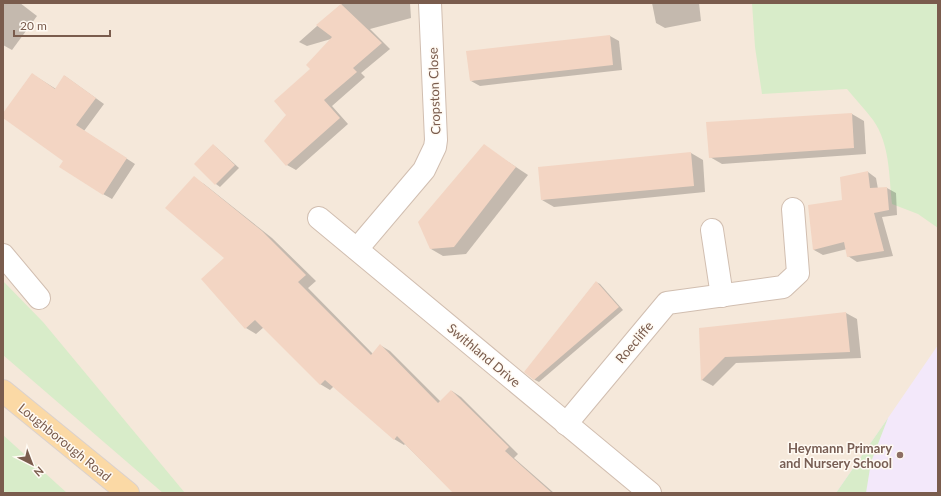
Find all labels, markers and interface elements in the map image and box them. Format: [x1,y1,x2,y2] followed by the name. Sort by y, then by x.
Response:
[14,12,110,38] scale bar
[20,18,47,33] text: 20 m
[424,47,444,135] street label: Cropston Close
[612,318,656,366] street label: Roecliffe
[444,320,524,390] street label: Swithland Drive
[15,400,115,484] street label: Loughborough Road
[779,440,892,471] place label: Heymann Primary and Nursery School
[12,444,52,484] north arrow
[895,450,905,460] marker: Heymann Primary and Nursery School
[32,464,47,479] text: N

